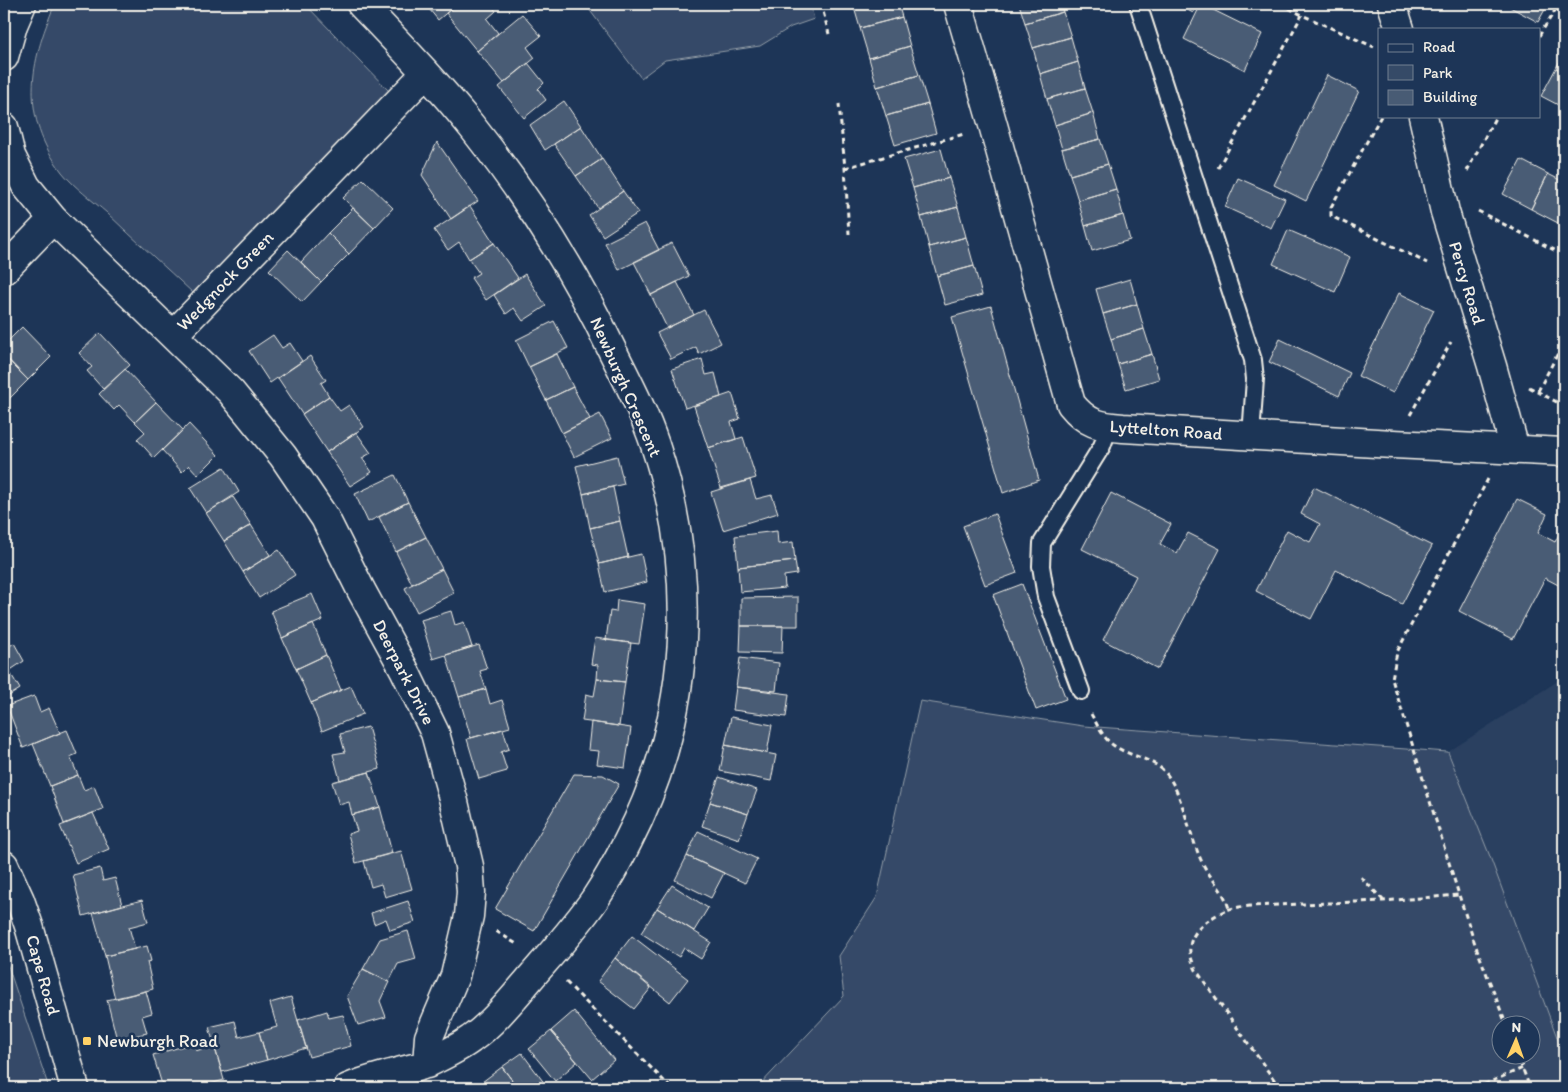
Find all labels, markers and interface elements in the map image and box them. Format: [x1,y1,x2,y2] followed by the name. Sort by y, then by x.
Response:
[1378,28,1540,118] legend
[1423,38,1456,56] text: Road
[1423,64,1453,82] text: Park
[1423,88,1477,106] text: Building
[172,226,278,336] street label: Wedgnock Green
[1444,239,1490,327] street label: Percy Road
[585,314,667,461] street label: Newburgh Crescent
[1109,415,1223,445] street label: Lyttelton Road
[368,616,440,728] street label: Deerpark Drive
[21,932,65,1018] street label: Cape Road
[1490,1014,1540,1064] north arrow
[1511,1019,1521,1036] text: N
[97,1030,218,1052] place label: Newburgh Road
[81,1035,93,1047] marker: Newburgh Road

